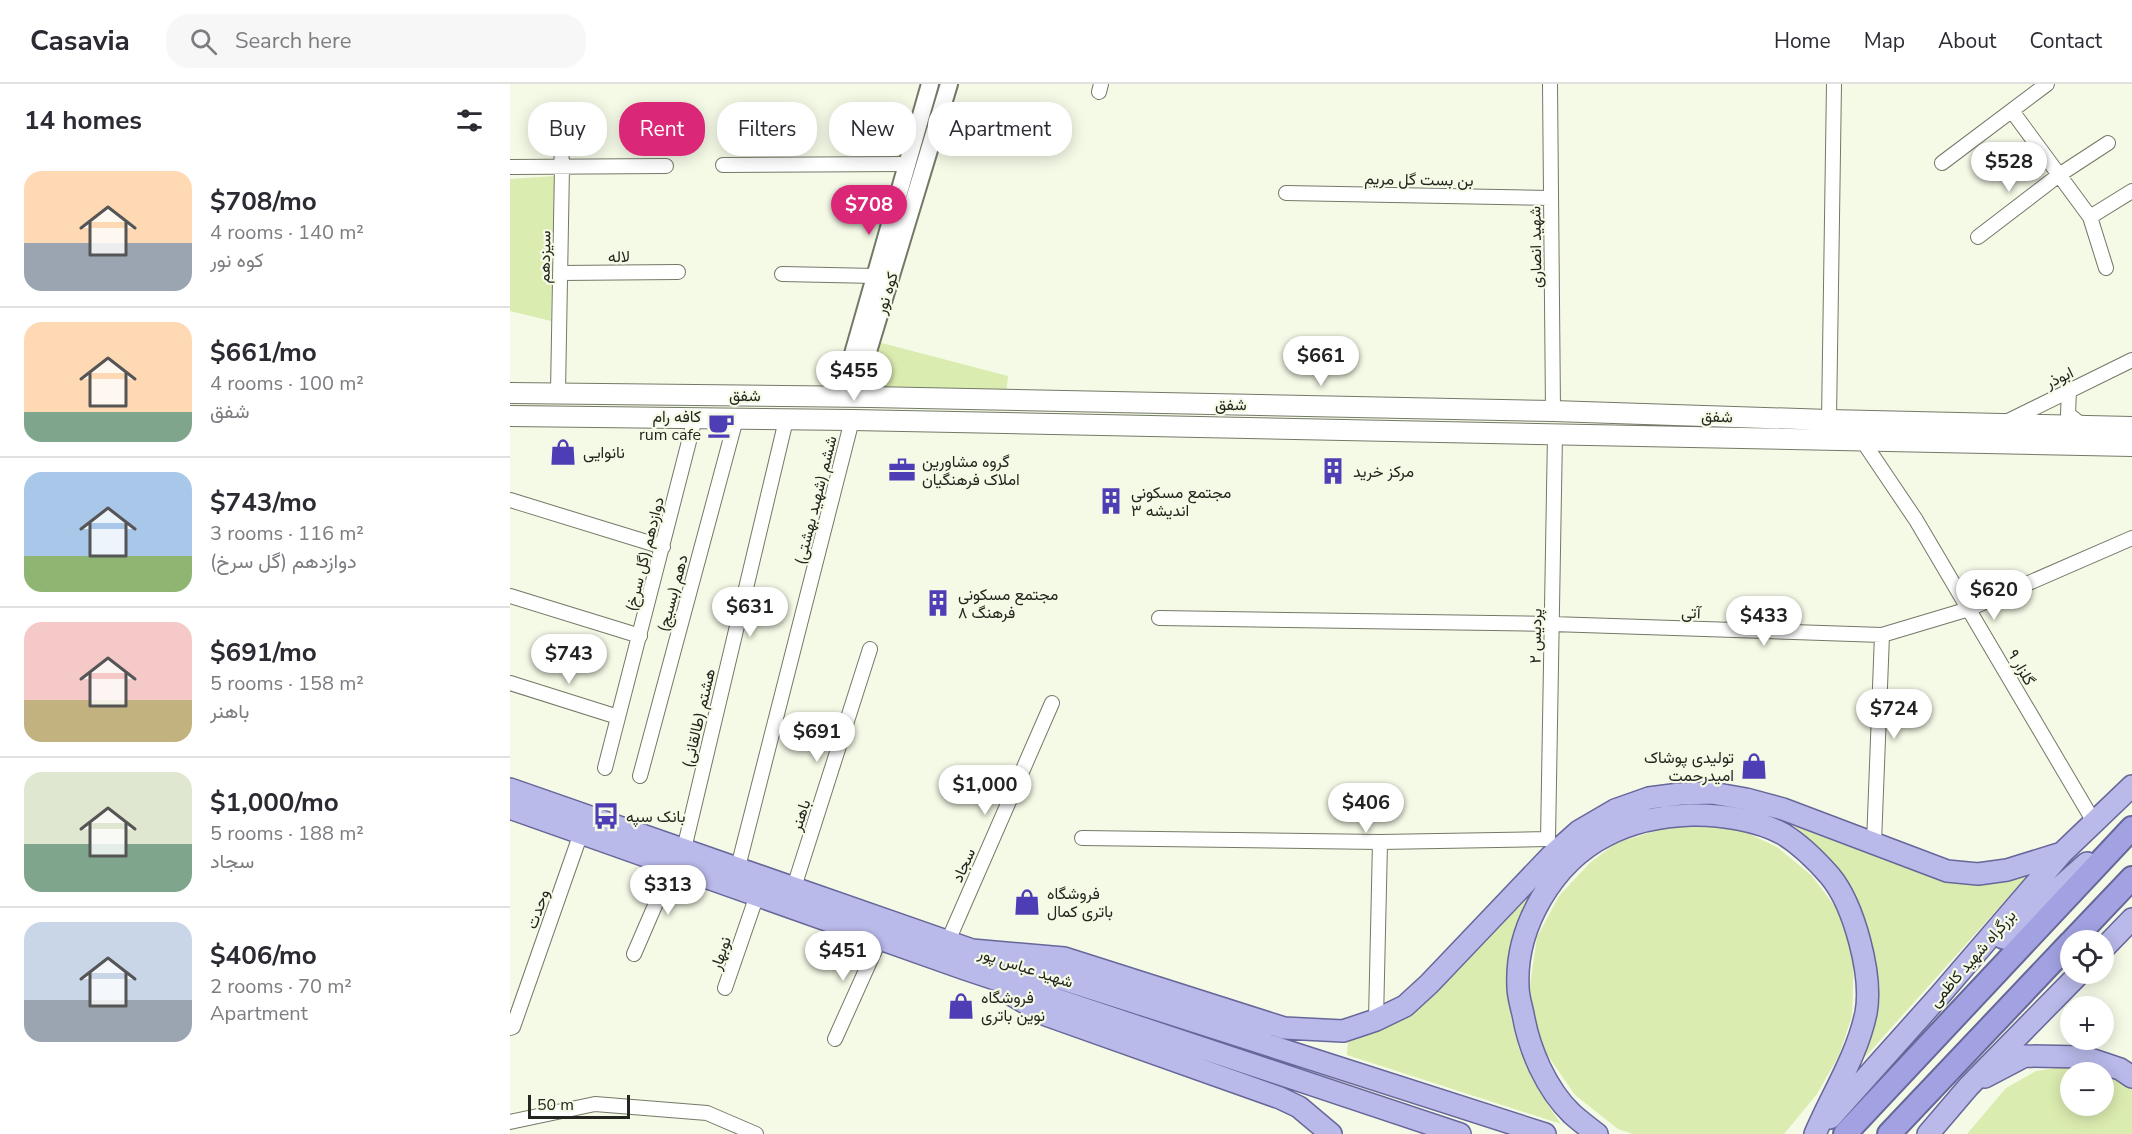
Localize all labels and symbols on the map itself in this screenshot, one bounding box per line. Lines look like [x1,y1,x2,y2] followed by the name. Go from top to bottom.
[1973,142,2045,193] pin: $528
[1364,168,1474,192] street label: بن بست گل مریم
[833,185,905,236] pin: $708
[1524,206,1548,288] street label: شهید انصاری
[534,230,556,284] street label: سیزدهم
[608,246,630,268] street label: لاله
[870,270,904,318] street label: کوه نور
[1285,336,1357,387] pin: $661
[818,351,890,402] pin: $455
[2041,362,2077,395] street label: ابوذر
[729,385,761,407] street label: شفق
[1215,394,1247,416] street label: شفق
[1701,405,1733,429] street label: شفق
[639,406,701,446] place label: کافه رام rum cafe
[706,410,736,440] cafe icon: کافه رام rum cafe
[789,434,843,567] street label: ششم (شهید بهشتی)
[548,437,578,467] shop icon: نانوایی
[583,442,625,464] place label: نانوایی
[922,451,1020,491] place label: گروه مشاورین املاک فرهنگیان
[887,455,917,485] office icon: گروه مشاورین املاک فرهنگیان
[1318,456,1348,486] building icon: مرکز خرید
[1353,461,1414,483] place label: مرکز خرید
[1131,482,1231,522] place label: مجتمع مسکونی اندیشه ۳
[1096,486,1126,516] building icon: مجتمع مسکونی اندیشه ۳
[620,495,670,614] street label: دوازدهم (گل سرخ)
[652,552,694,634] street label: دهم (بسیج)
[1958,570,2030,621] pin: $620
[958,584,1058,624] place label: مجتمع مسکونی فرهنگ ۸
[714,587,786,638] pin: $631
[923,588,953,618] building icon: مجتمع مسکونی فرهنگ ۸
[1728,596,1800,647] pin: $433
[1681,602,1702,624] street label: آتی
[1525,608,1547,664] street label: پردیس ۲
[533,634,605,685] pin: $743
[2002,645,2040,690] street label: گلزار ۹
[677,667,721,770] street label: هشتم (طالقانی)
[1858,689,1930,740] pin: $724
[781,712,853,763] pin: $691
[1644,747,1734,787] place label: تولیدی پوشاک امیدرحمت
[1739,751,1769,781] shop icon: تولیدی پوشاک امیدرحمت
[936,765,1034,816] pin: $1,000
[1330,783,1402,834] pin: $406
[785,797,816,835] street label: باهنر
[591,801,621,831] bus stop icon: بانک سپه
[626,806,685,828] place label: بانک سپه
[947,845,981,886] street label: سجاد
[632,865,704,916] pin: $313
[1047,883,1113,923] place label: فروشگاه باتری کمال
[521,887,555,932] street label: وحدت
[1012,887,1042,917] shop icon: فروشگاه باتری کمال
[1924,905,2021,1012] street label: بزرگراه شهید کاظمی
[807,931,879,982] pin: $451
[705,934,737,974] street label: نوبهار
[974,942,1076,994] street label: شهید عباس پور
[981,987,1045,1027] place label: فروشگاه نوین باتری
[946,991,976,1021] shop icon: فروشگاه نوین باتری
[528,1092,630,1120] scale bar

